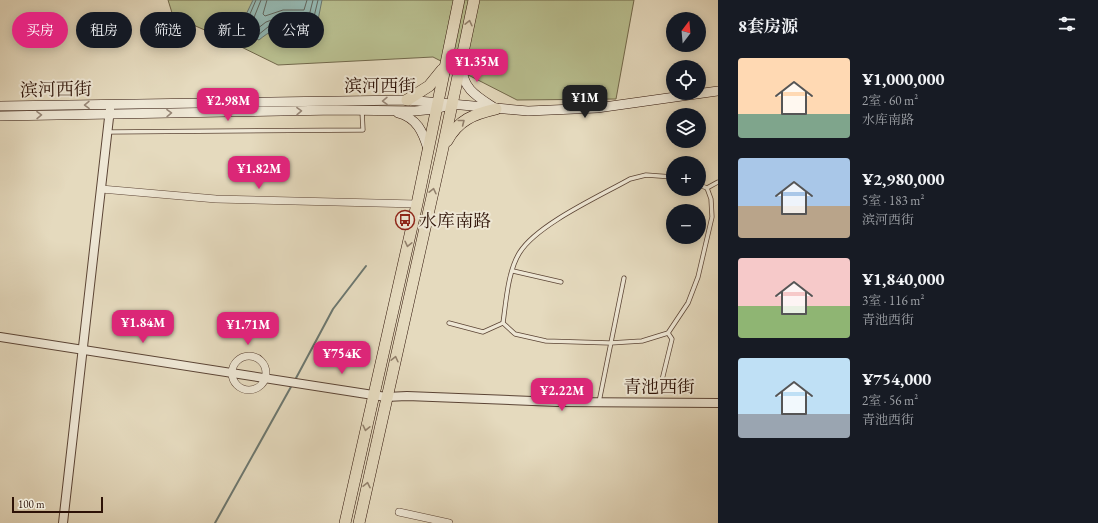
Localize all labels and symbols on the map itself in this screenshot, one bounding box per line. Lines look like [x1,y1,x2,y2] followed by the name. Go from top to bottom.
[666,12,706,52] north arrow
[465,20,473,26] one-way arrow
[444,49,510,83] pin: ¥1.35M
[344,74,416,97] street label: 滨河西街
[20,77,92,101] street label: 滨河西街
[566,85,604,119] pin: ¥1M
[195,88,261,122] pin: ¥2.98M
[382,97,388,105] one-way arrow
[84,100,90,109] one-way arrow
[296,106,302,115] one-way arrow
[166,109,172,117] one-way arrow
[36,111,42,119] one-way arrow
[458,120,465,127] one-way arrow
[226,156,292,190] pin: ¥1.82M
[429,188,437,194] one-way arrow
[394,209,416,231] bus stop icon: 水库南路
[419,209,491,232] place label: 水库南路
[404,240,412,247] one-way arrow
[110,310,176,344] pin: ¥1.84M
[215,312,281,346] pin: ¥1.71M
[314,341,370,375] pin: ¥754K
[390,356,398,362] one-way arrow
[623,375,695,398] street label: 青池西街
[529,378,595,412] pin: ¥2.22M
[362,425,370,431] one-way arrow
[362,482,370,488] one-way arrow
[12,495,103,514] scale bar

